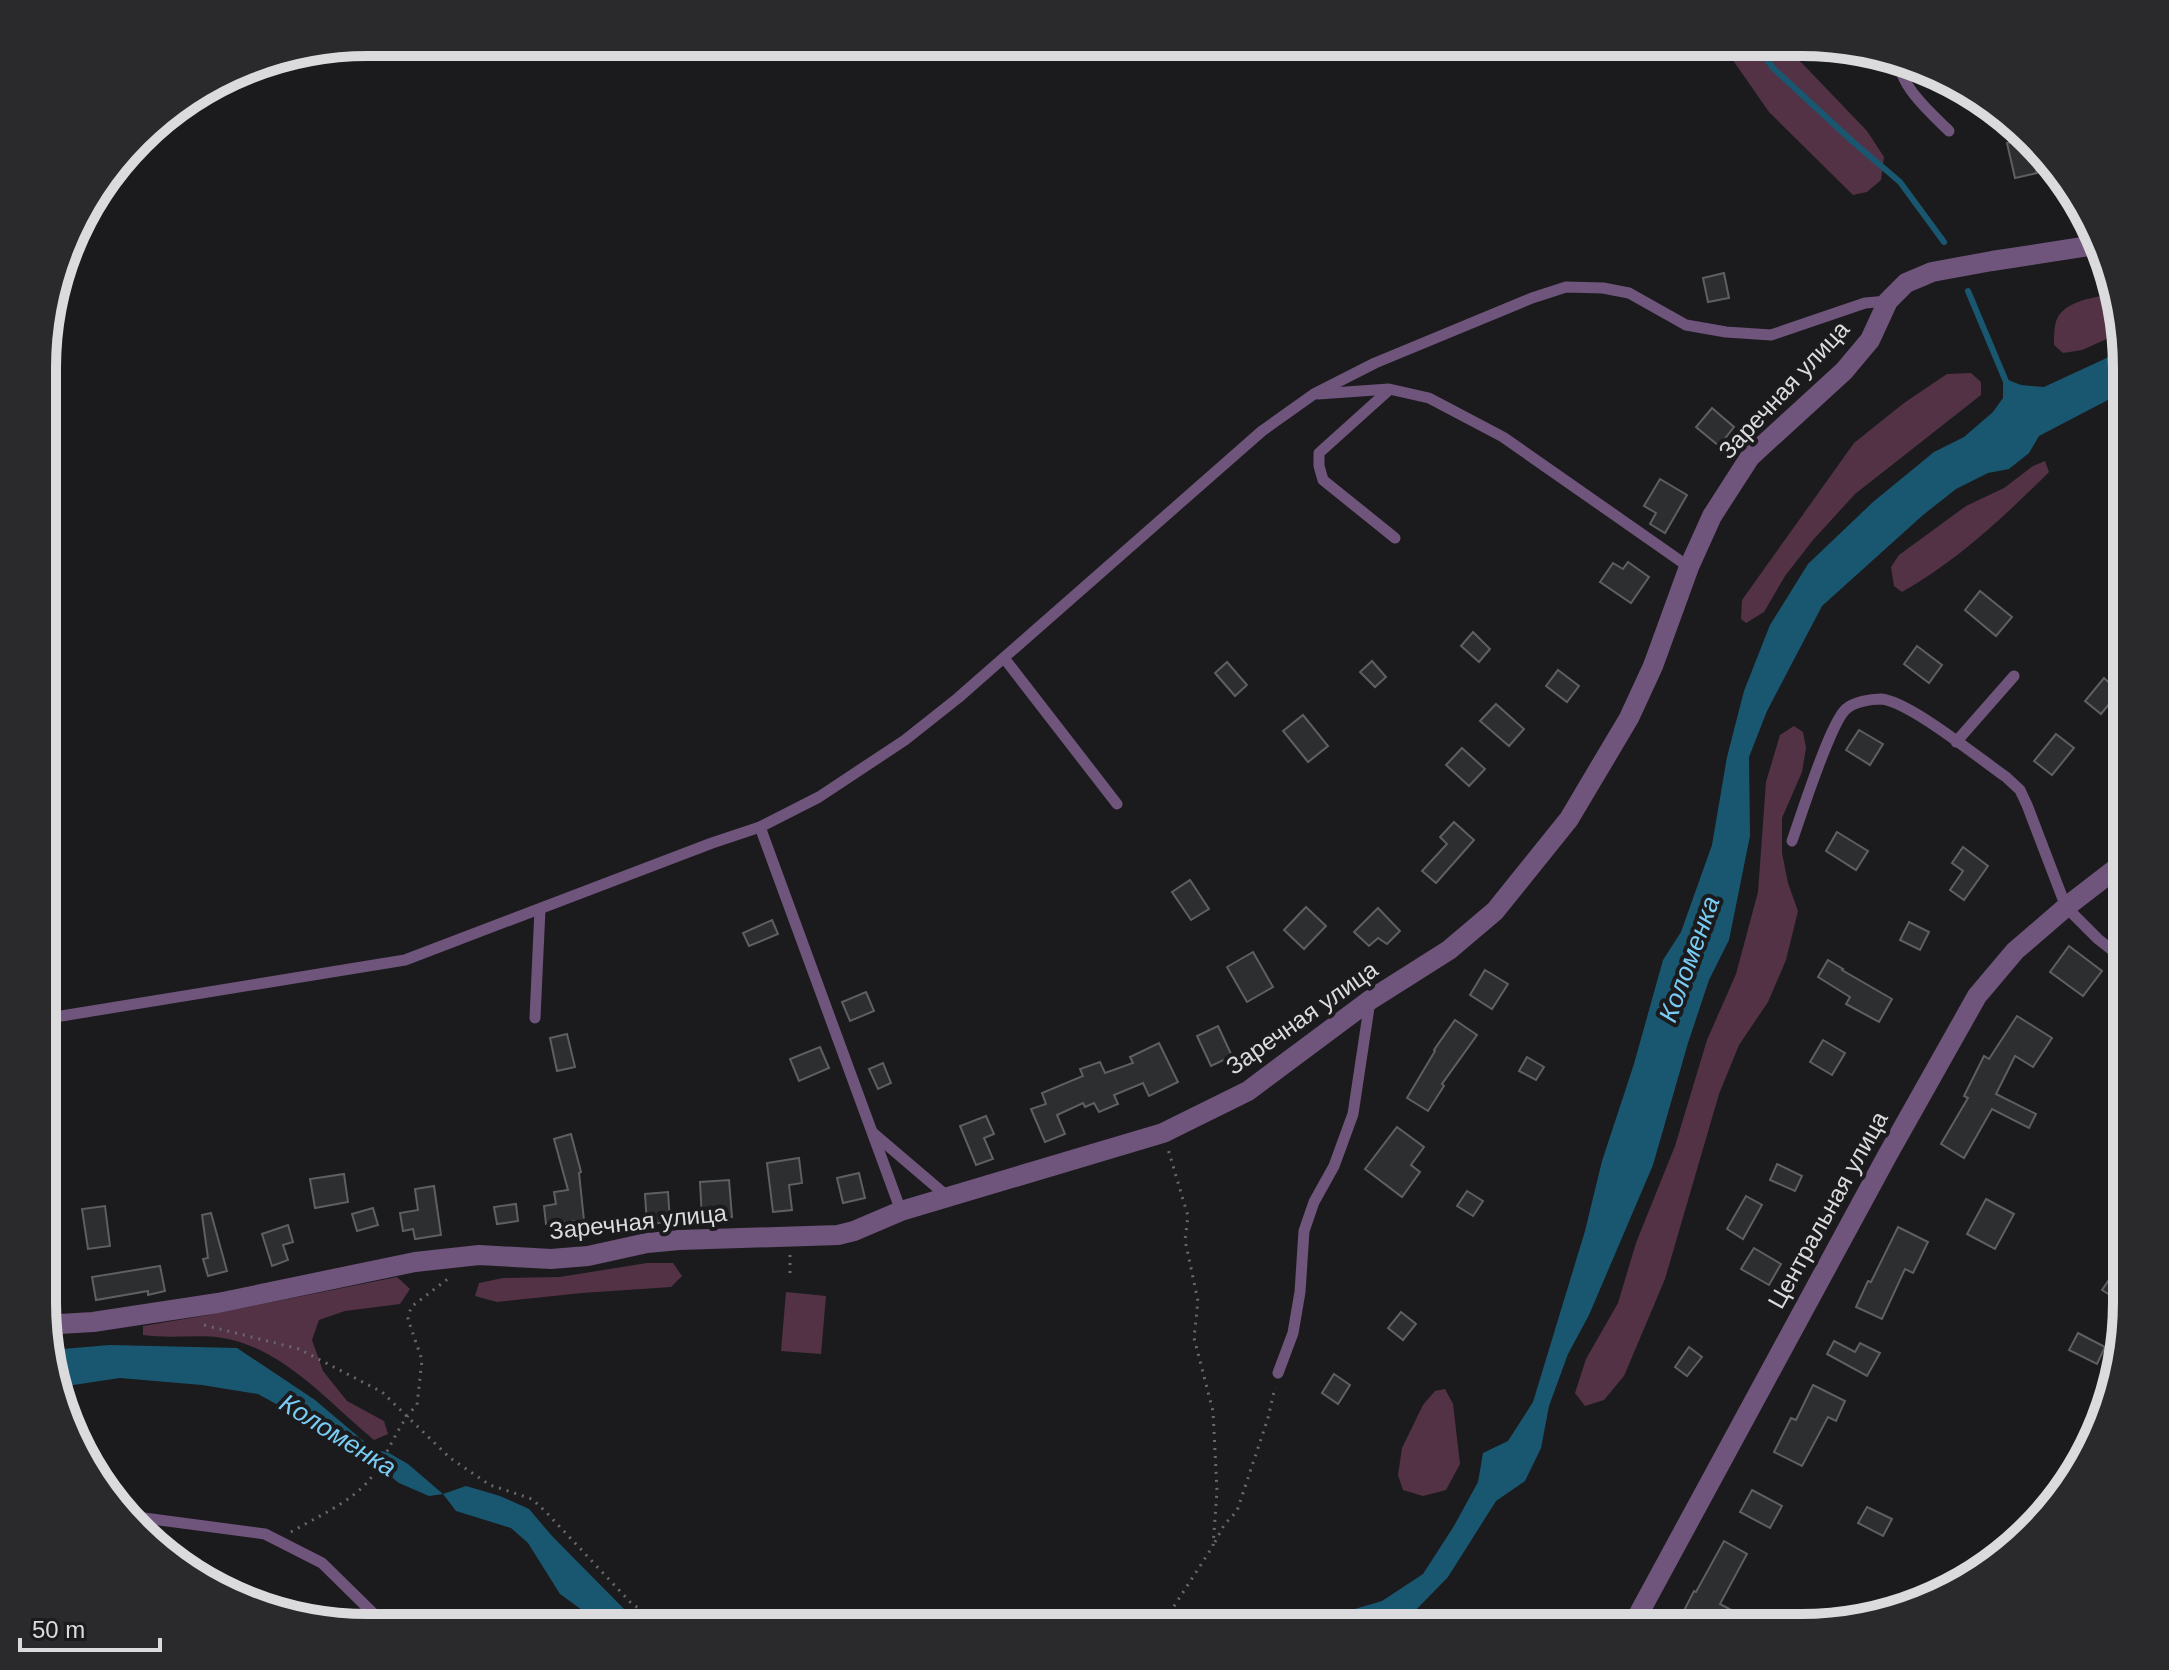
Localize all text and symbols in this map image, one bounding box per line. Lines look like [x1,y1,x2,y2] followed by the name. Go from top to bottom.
[1713,315,1855,464] street label: Заречная улица
[1652,892,1726,1026] water label: Коломенка
[1221,955,1383,1080] street label: Заречная улица
[1762,1106,1893,1313] street label: Центральная улица
[548,1199,729,1244] street label: Заречная улица
[274,1387,402,1483] water label: Коломенка
[20,1602,160,1652] scale bar
[32,1616,85,1643] text: 50 m

